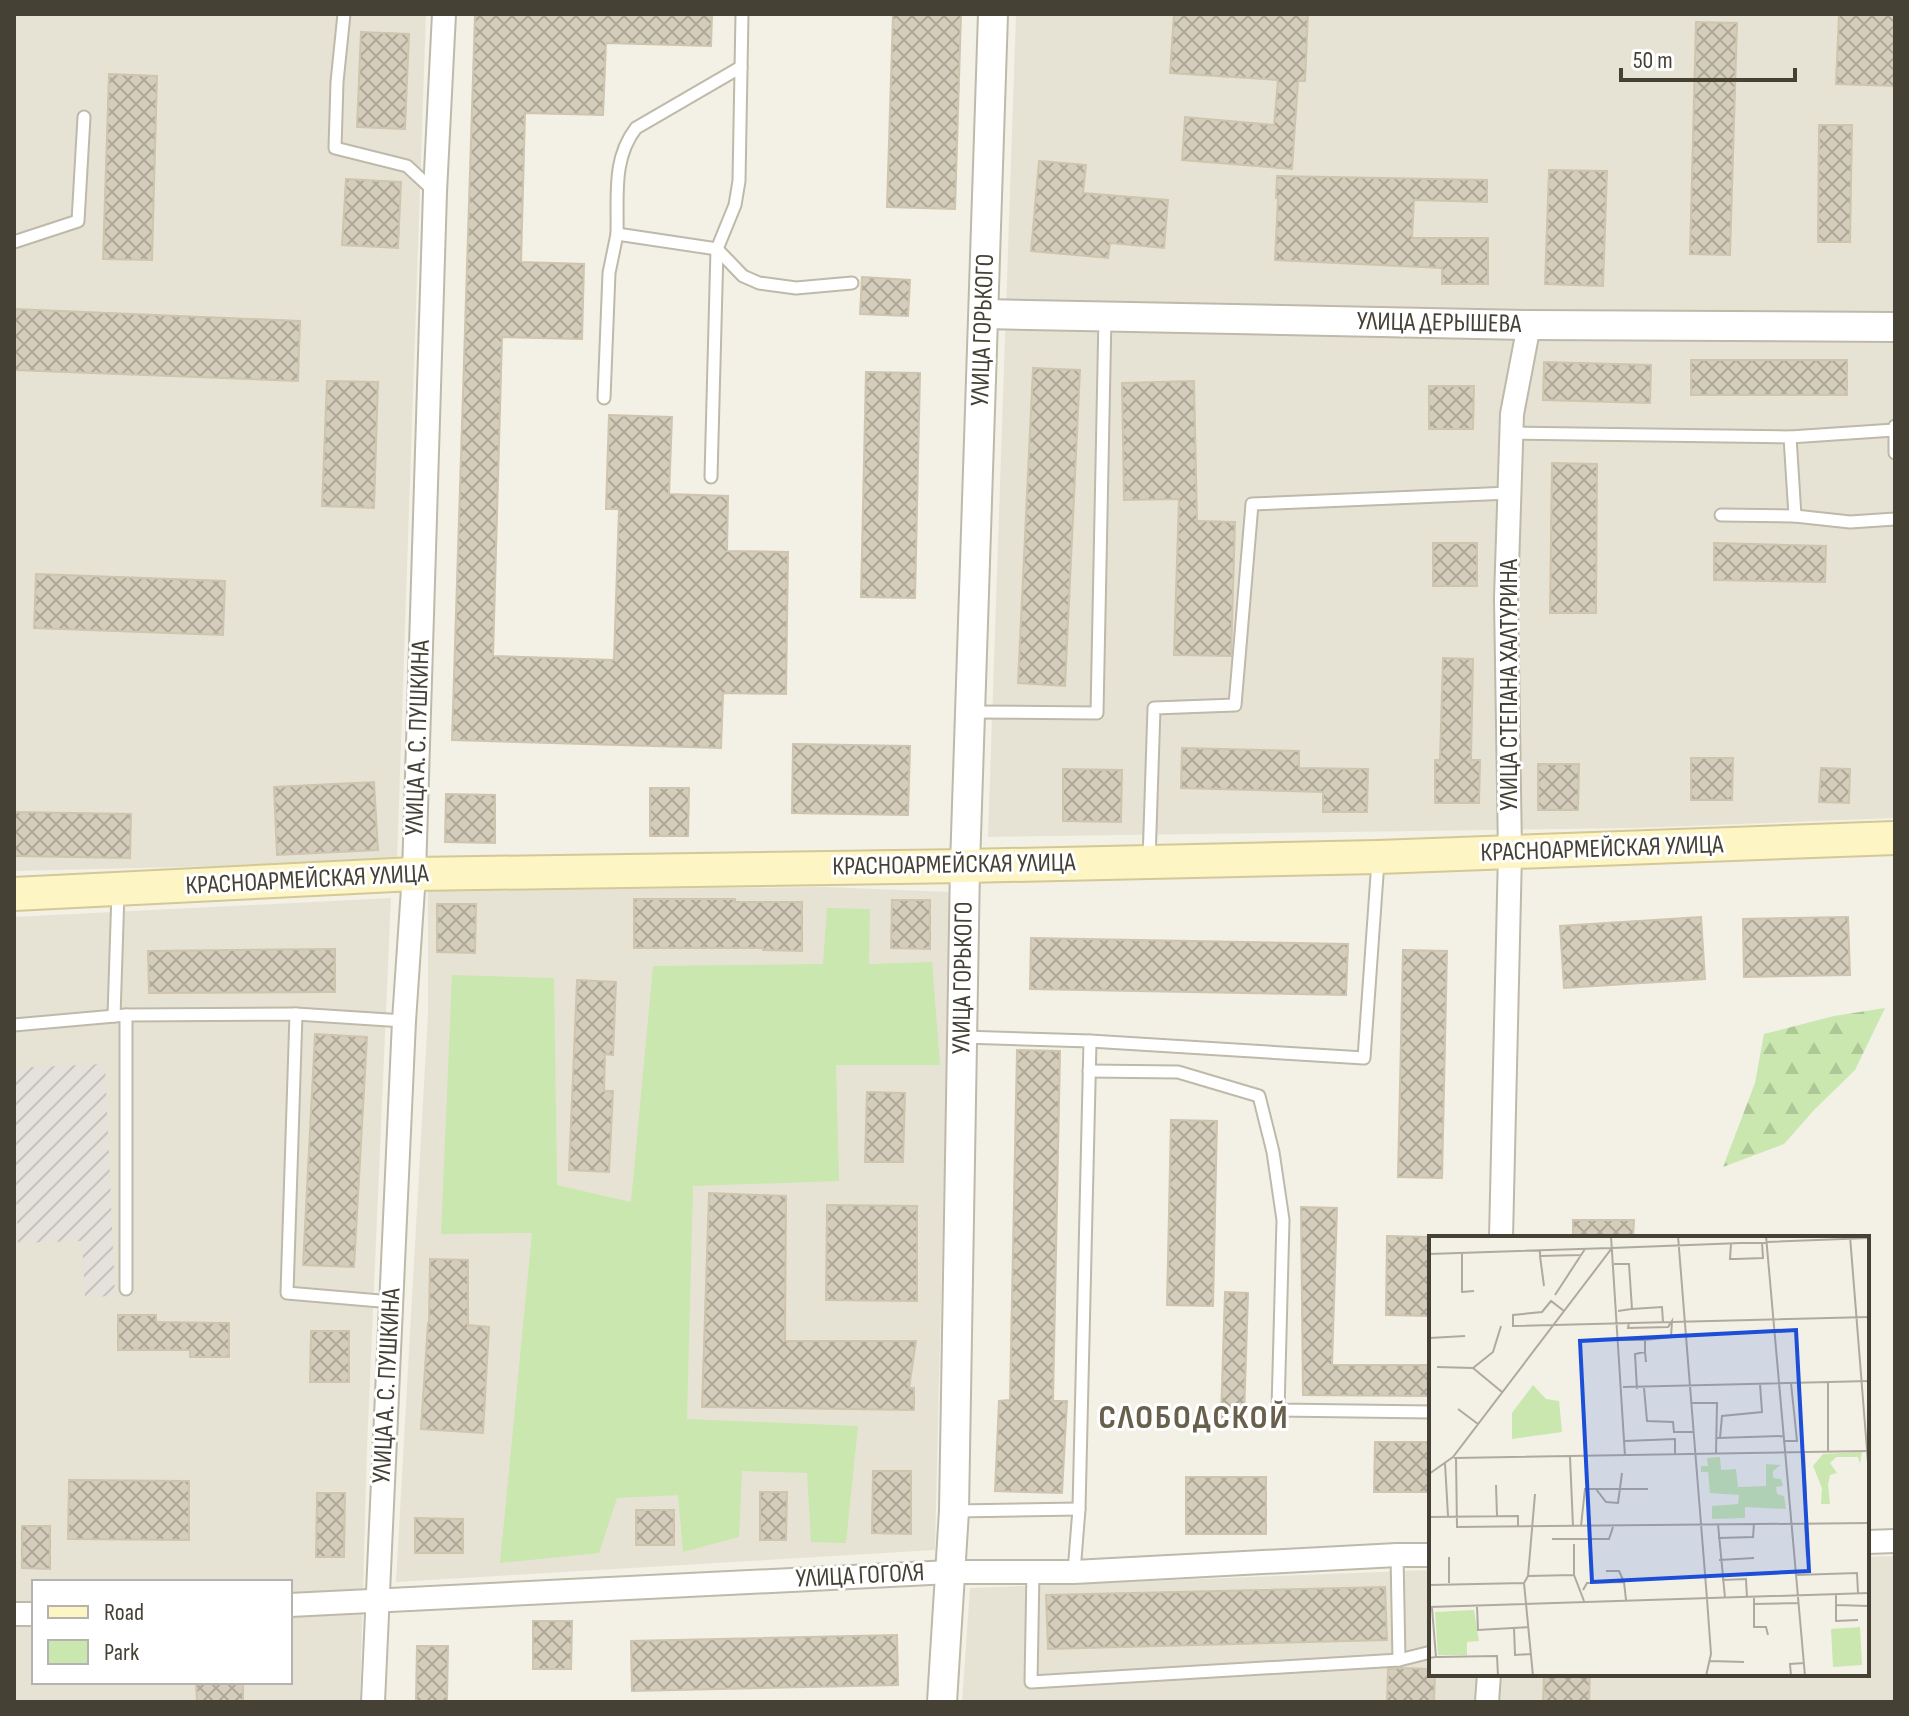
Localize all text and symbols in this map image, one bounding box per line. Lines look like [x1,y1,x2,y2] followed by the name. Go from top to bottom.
[1621,32,1795,82] scale bar
[1633,46,1673,75] text: 50 m
[965,253,1001,407] street label: УЛИЦА ГОРЬКОГО
[1356,306,1522,340] street label: УЛИЦА ДЕРЫШЕВА
[1494,558,1525,811] street label: УЛИЦА СТЕПАНА ХАЛТУРИНА
[399,639,437,836] street label: УЛИЦА А. С. ПУШКИНА
[1480,829,1725,869] street label: КРАСНОАРМЕЙСКАЯ УЛИЦА
[832,847,1077,883] street label: КРАСНОАРМЕЙСКАЯ УЛИЦА
[185,858,430,902] street label: КРАСНОАРМЕЙСКАЯ УЛИЦА
[946,901,980,1055] street label: УЛИЦА ГОРЬКОГО
[1429,1236,1869,1676] inset map
[366,1287,408,1485] street label: УЛИЦА А. С. ПУШКИНА
[1098,1397,1290,1438] district label: СЛОБОДСКОЙ
[795,1557,925,1595] street label: УЛИЦА ГОГОЛЯ
[32,1580,292,1684] legend
[104,1598,144,1627] text: Road
[104,1638,139,1667] text: Park

